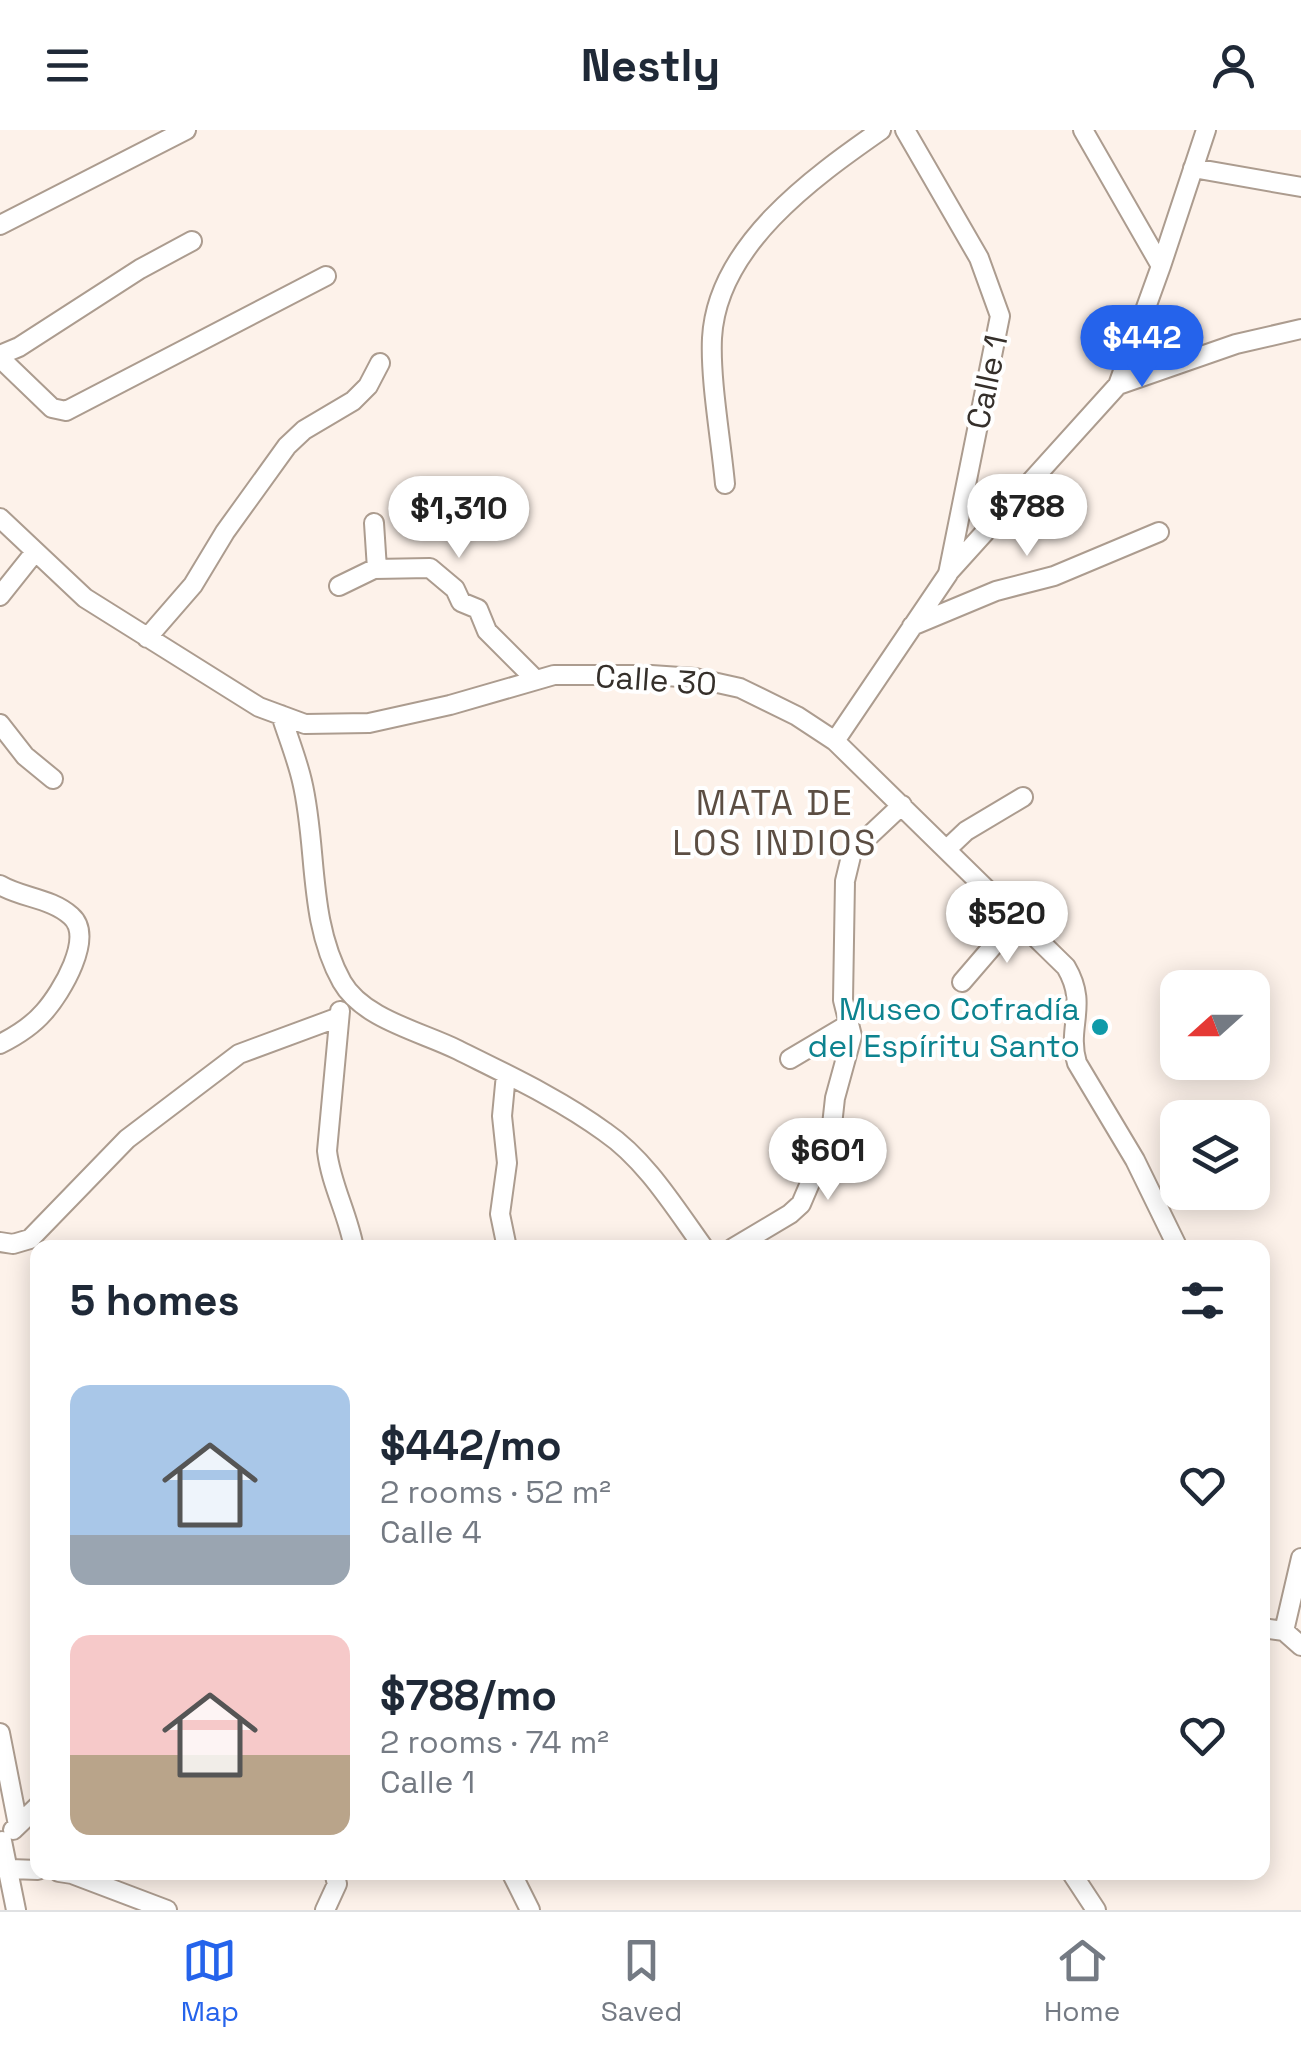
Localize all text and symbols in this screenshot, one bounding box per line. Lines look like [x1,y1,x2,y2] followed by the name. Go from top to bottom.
[581,37,720,94] text: Nestly
[40,38,95,93] icon: menu
[1206,38,1261,93] icon: person
[1083,305,1201,390] pin: $442
[1102,317,1182,357] text: $442
[958,331,1016,433] street label: Calle 1
[968,474,1086,559] pin: $788
[378,476,540,561] pin: $1,310
[989,486,1065,526] text: $788
[410,488,508,528] text: $1,310
[594,656,718,704] street label: Calle 30
[672,781,878,865] district label: MATA DE LOS INDIOS
[948,881,1066,966] pin: $520
[968,893,1046,933] text: $520
[1160,970,1270,1080] north arrow
[1160,970,1270,1210] map controls
[808,989,1080,1066] place label: Museo Cofradía del Espíritu Santo
[1089,1016,1111,1038] marker: Museo Cofradía del Espíritu Santo
[1160,1100,1270,1210] button: layers
[769,1118,887,1203] pin: $601
[791,1130,865,1170] text: $601
[1175,1273,1230,1328] icon: filters
[70,1274,240,1327] text: 5 homes
[380,1419,562,1472] text: $442/mo
[150,1425,270,1545] icon: home
[1175,1458,1230,1513] icon: heart
[380,1472,611,1512] text: 2 rooms · 52 m²
[380,1512,482,1552] text: Calle 4
[380,1669,557,1722] text: $788/mo
[150,1675,270,1795] icon: home
[1175,1708,1230,1763] icon: heart
[380,1722,609,1762] text: 2 rooms · 74 m²
[380,1762,475,1802] text: Calle 1
[181,1933,239,2029] tab: Map
[601,1933,682,2029] tab: Saved
[1044,1933,1120,2029] tab: Home

